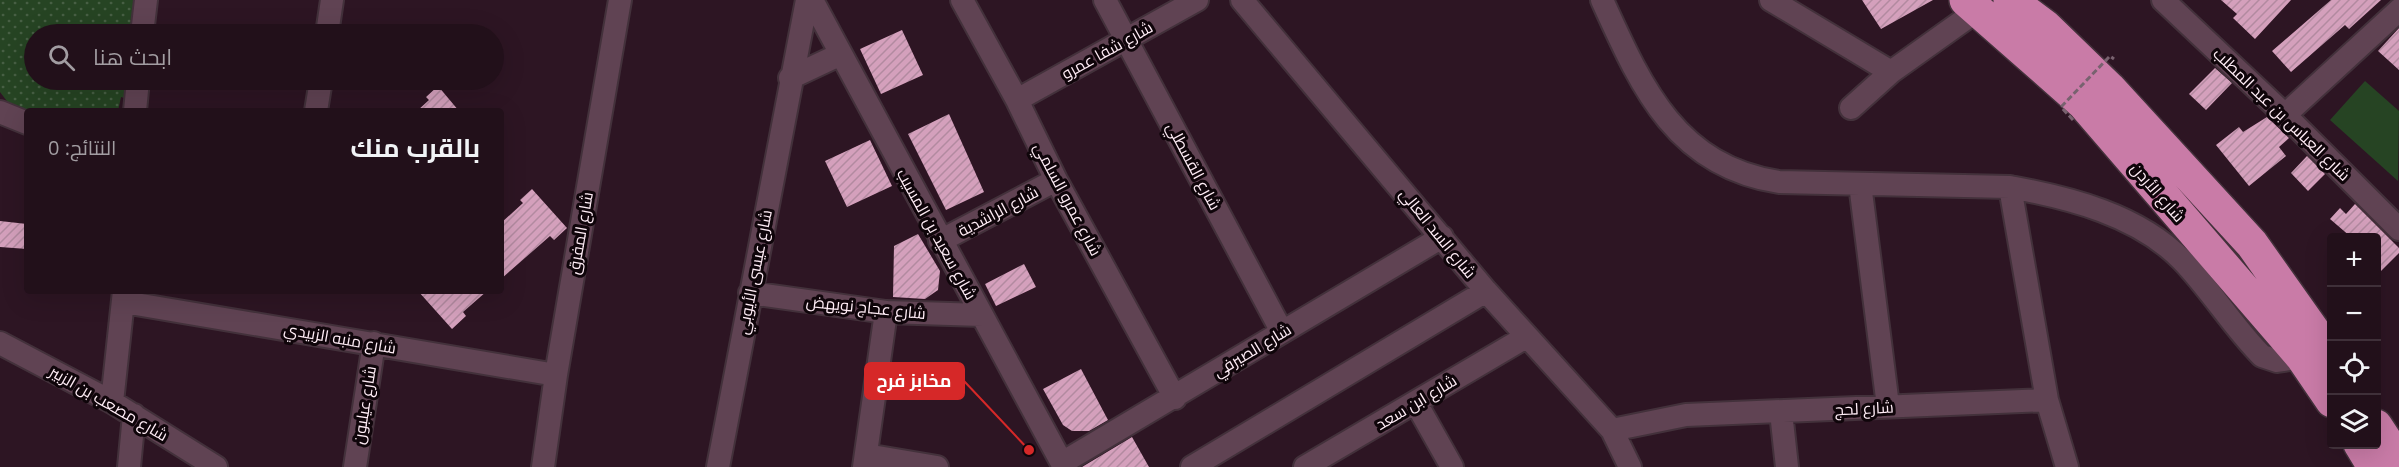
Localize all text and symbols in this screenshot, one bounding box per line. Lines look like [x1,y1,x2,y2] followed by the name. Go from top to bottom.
[1057,16,1157,85] street label: شارع شفا عمرو
[24,24,504,90] search box
[45,41,78,74] icon: search
[93,41,172,71] text: ابحث هنا
[2208,43,2355,186] street label: شارع العباس بن عبد المطلب
[1159,118,1226,215] street label: شارع القسطلي
[351,129,480,165] text: بالقرب منك
[48,134,116,161] text: النتائج: 0
[1026,138,1107,261] street label: شارع عمرو السلمي
[2125,157,2190,227] street label: شارع الأردن
[891,165,982,304] street label: شارع سعيد بن المسيب
[954,181,1043,242] street label: شارع الراشدية
[1392,183,1481,285] street label: شارع السد العالي
[562,190,599,276] street label: شارع المفرق
[731,208,780,337] street label: شارع عيسى الأيوبي
[2327,233,2381,449] map controls
[2327,233,2381,287] button: +
[2327,287,2381,341] button: −
[805,290,927,325] street label: شارع عجاج نويهض
[282,317,398,362] street label: شارع منبه الزبيدي
[1209,318,1297,385] street label: شارع الصيرفي
[2327,341,2381,395] button: locate
[44,360,172,447] street label: شارع مصعب بن الزبير
[865,363,964,399] callout: مخابز فرح
[347,364,382,446] street label: شارع عيلبون
[877,368,951,393] text: مخابز فرح
[1371,369,1461,436] street label: شارع ابن سعد
[1834,395,1894,422] street label: شارع لحج
[2327,395,2381,449] button: layers

